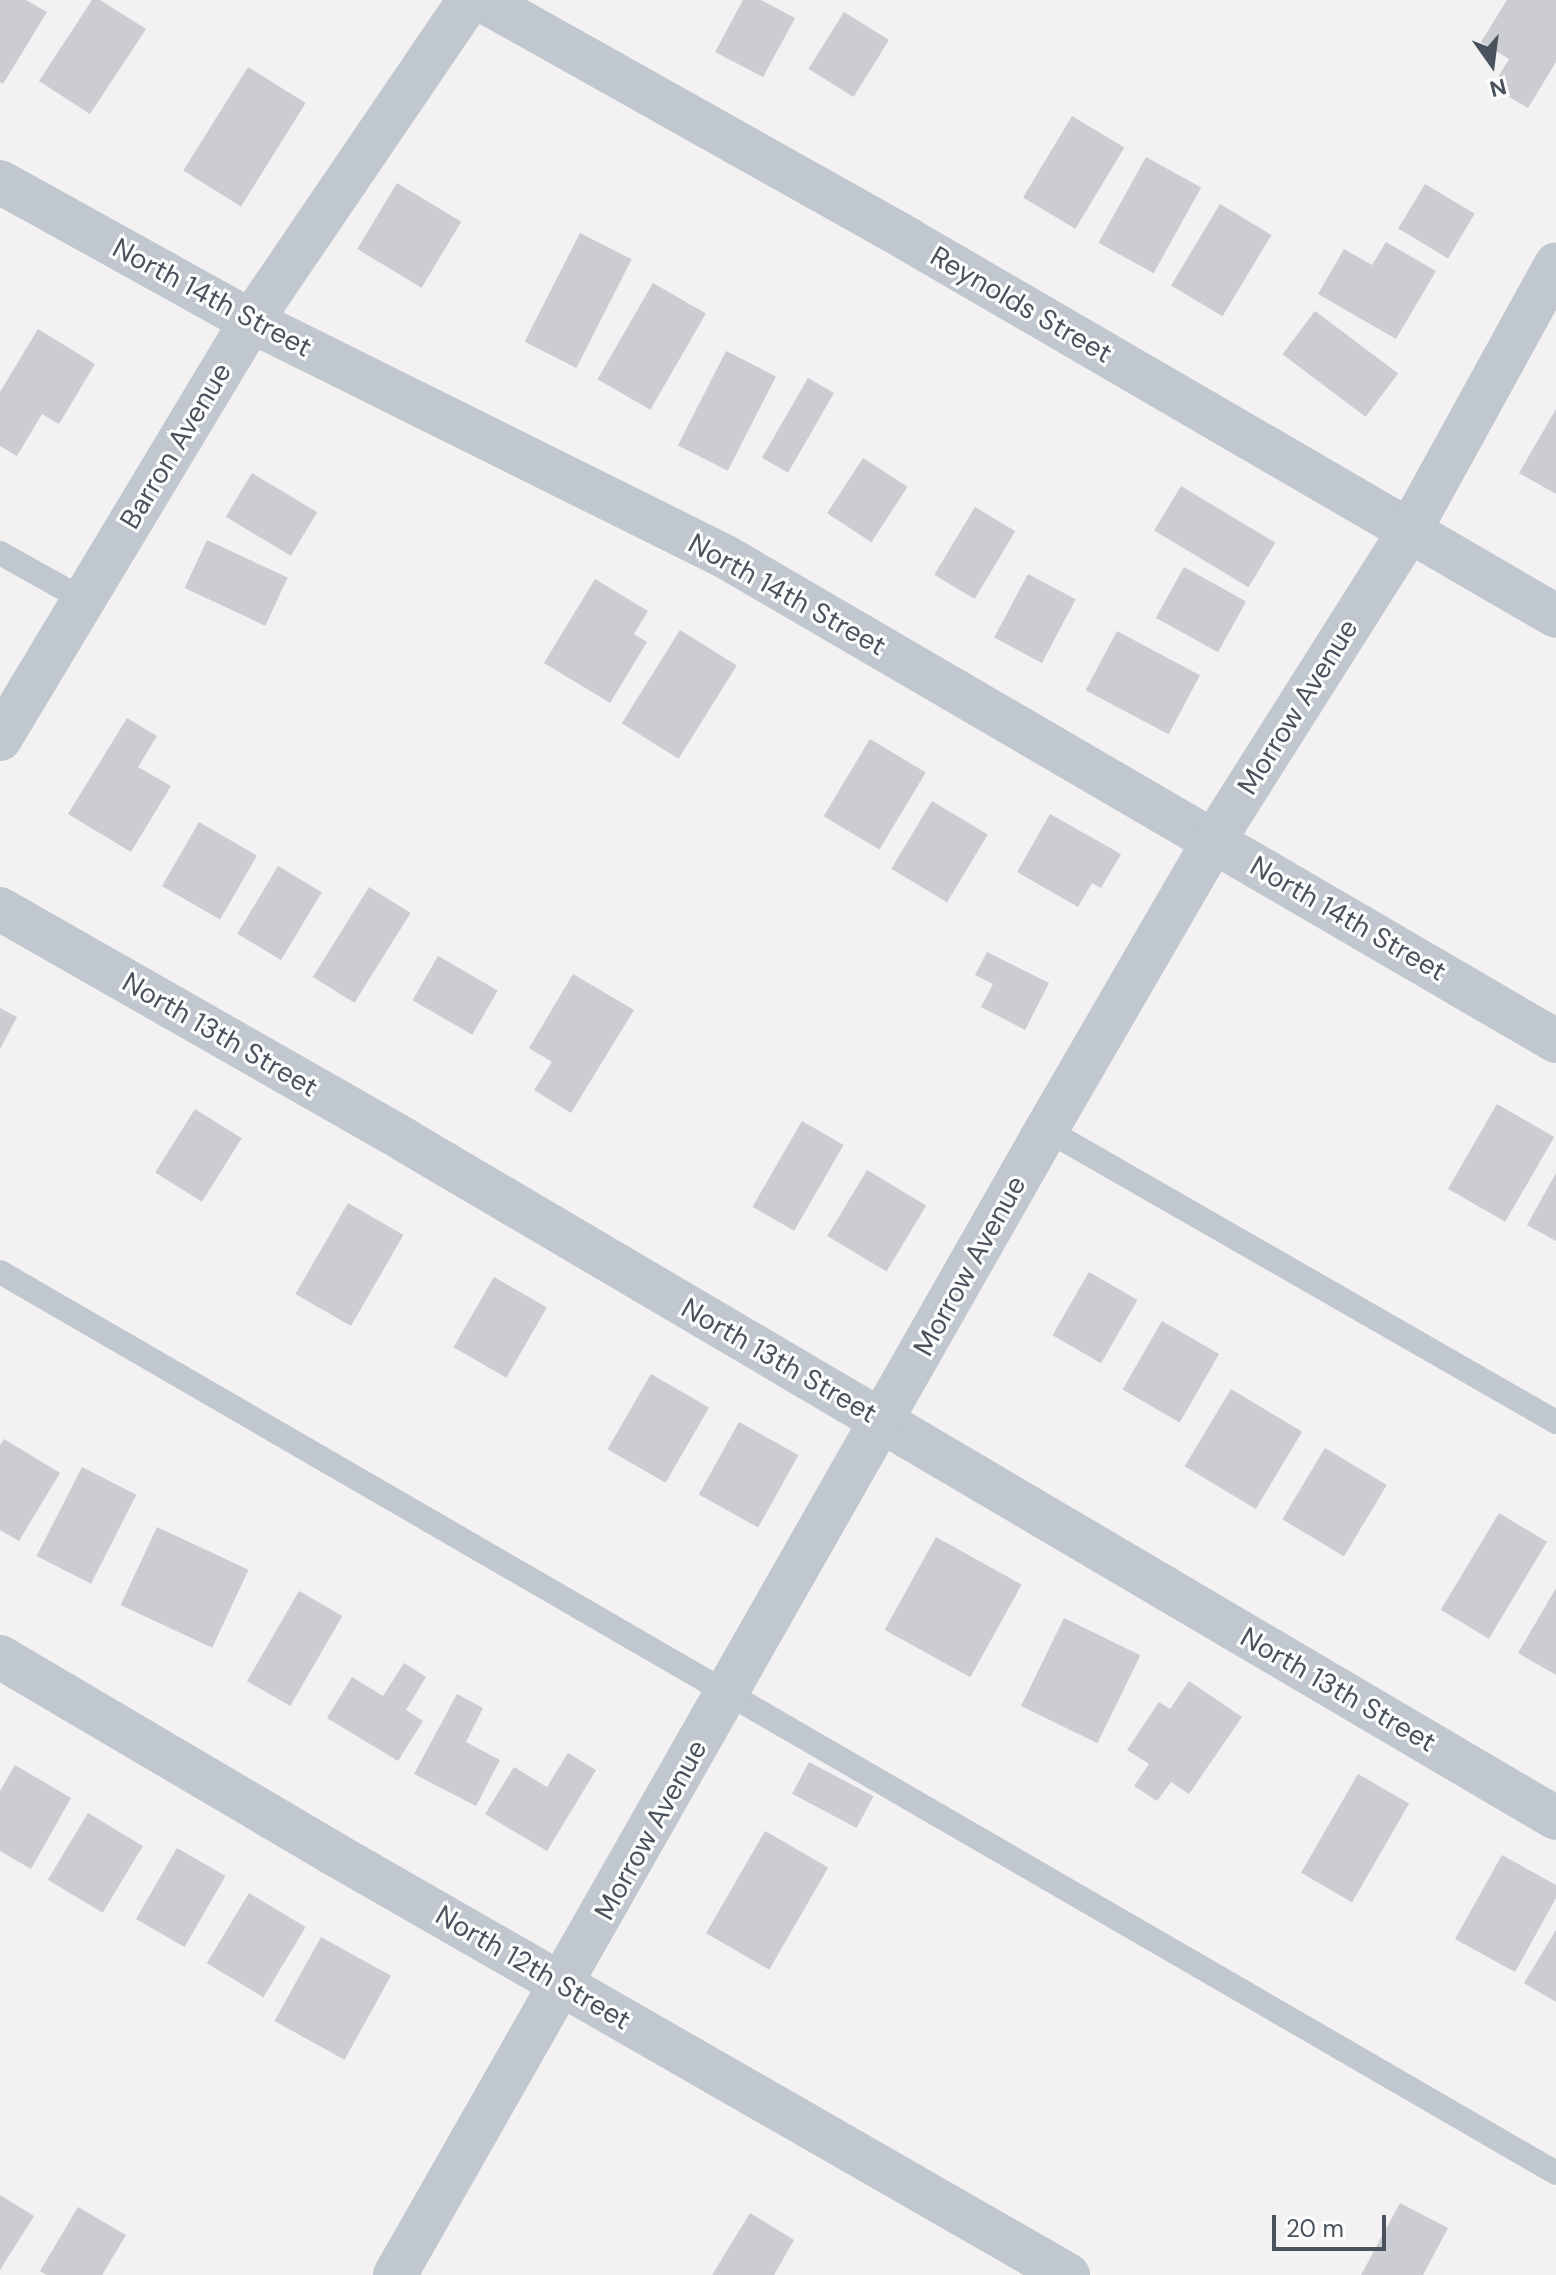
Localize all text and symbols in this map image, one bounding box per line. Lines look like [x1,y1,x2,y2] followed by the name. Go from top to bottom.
[1452,24,1532,104] north arrow
[1487,72,1509,104] text: N
[107,231,317,365] street label: North 14th Street
[924,239,1118,371] street label: Reynolds Street
[113,357,239,535] street label: Barron Avenue
[682,527,892,663] street label: North 14th Street
[1231,613,1365,801] street label: Morrow Avenue
[1244,849,1452,989] street label: North 14th Street
[116,965,324,1105] street label: North 13th Street
[907,1170,1033,1362] street label: Morrow Avenue
[675,1291,883,1431] street label: North 13th Street
[1234,1620,1442,1760] street label: North 13th Street
[588,1734,714,1926] street label: Morrow Avenue
[430,1899,636,2037] street label: North 12th Street
[1276,2199,1390,2249] scale bar
[1286,2213,1344,2244] text: 20 m

